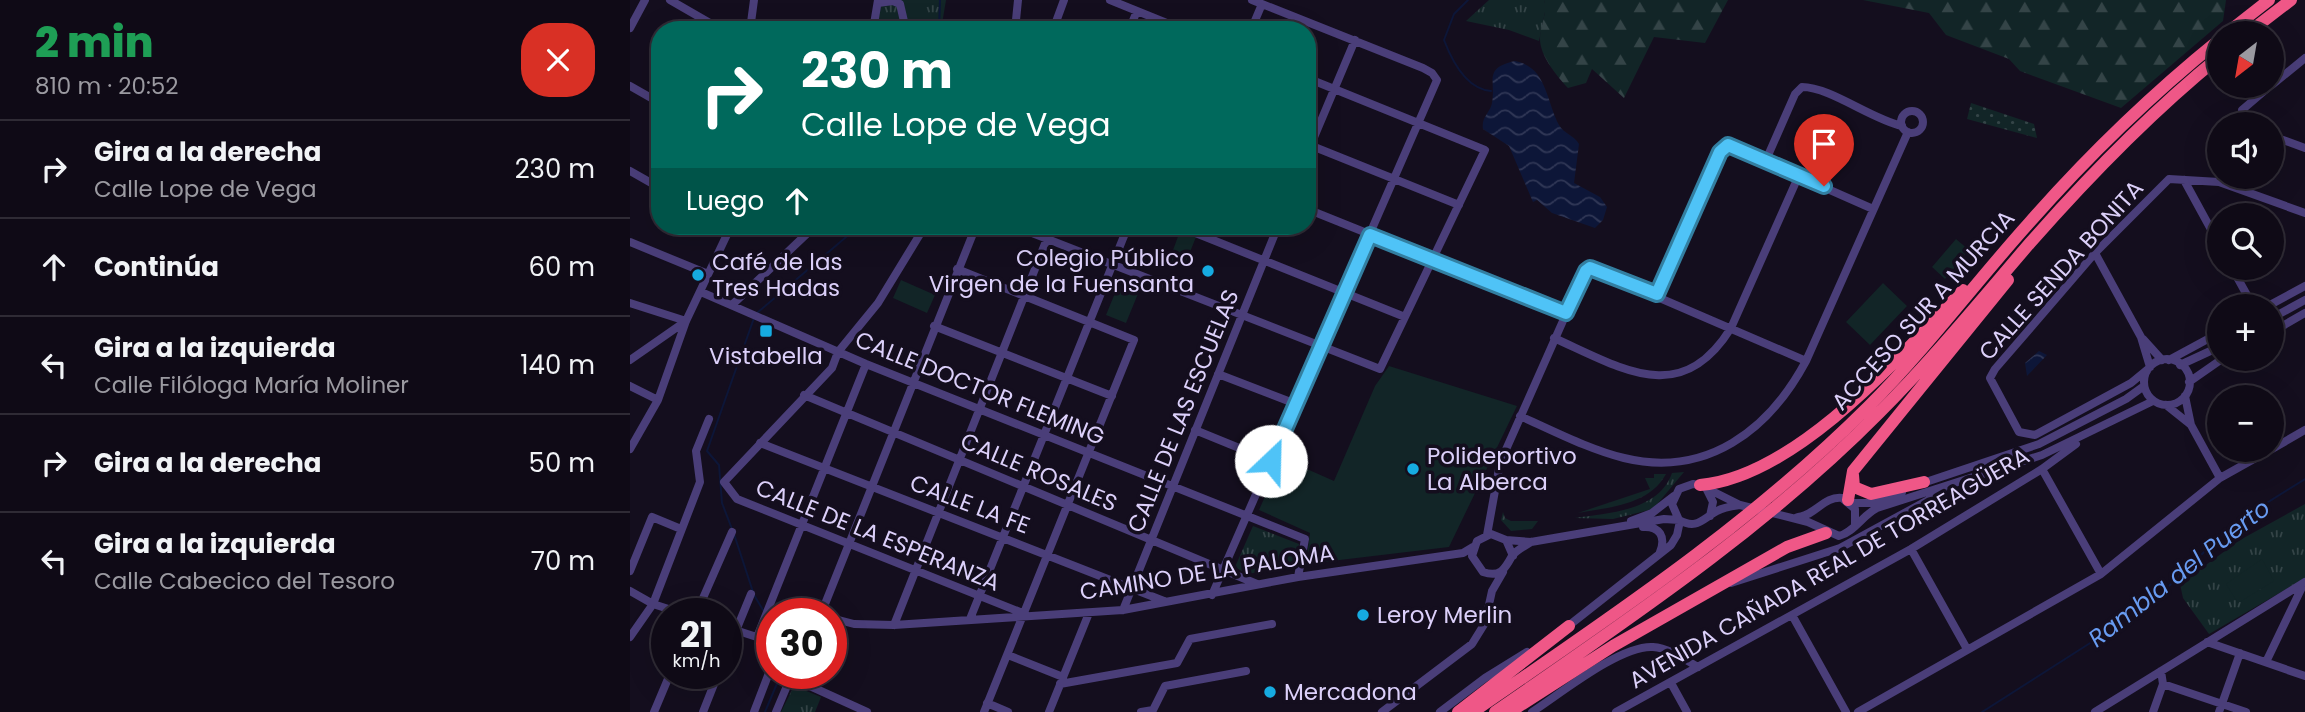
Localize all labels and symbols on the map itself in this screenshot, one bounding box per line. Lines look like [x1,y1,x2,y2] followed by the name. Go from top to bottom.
[2207,21,2284,98] north arrow
[1794,114,1854,186] pin
[1971,173,2151,367] street label: CALLE SENDA BONITA
[1824,203,2022,417] street label: ACCESO SUR A MURCIA
[929,242,1194,300] place label: Colegio Público Virgen de la Fuensanta
[712,246,842,304] place label: Café de las Tres Hadas
[1200,263,1216,279] marker: Colegio Público Virgen de la Fuensanta
[690,267,706,283] marker: Café de las Tres Hadas
[1120,285,1246,537] street label: CALLE DE LAS ESCUELAS
[758,323,774,339] marker: Vistabella
[850,323,1110,453] street label: CALLE DOCTOR FLEMING
[709,340,823,372] place label: Vistabella
[1234,424,1308,498] position arrow
[956,425,1122,519] street label: CALLE ROSALES
[1427,440,1577,498] place label: Polideportivo La Alberca
[1623,440,2035,696] street label: AVENIDA CAÑADA REAL DE TORREAGÜERA
[1405,461,1421,477] marker: Polideportivo La Alberca
[905,466,1035,542] street label: CALLE LA FE
[751,471,1005,599] street label: CALLE DE LA ESPERANZA
[2081,492,2277,654] water label: Rambla del Puerto
[1078,536,1336,608] street label: CAMINO DE LA PALOMA
[756,598,847,689] speed limit sign: 30
[1377,599,1512,631] place label: Leroy Merlin
[1355,607,1371,623] marker: Leroy Merlin
[1284,676,1417,708] place label: Mercadona
[1262,684,1278,700] marker: Mercadona

